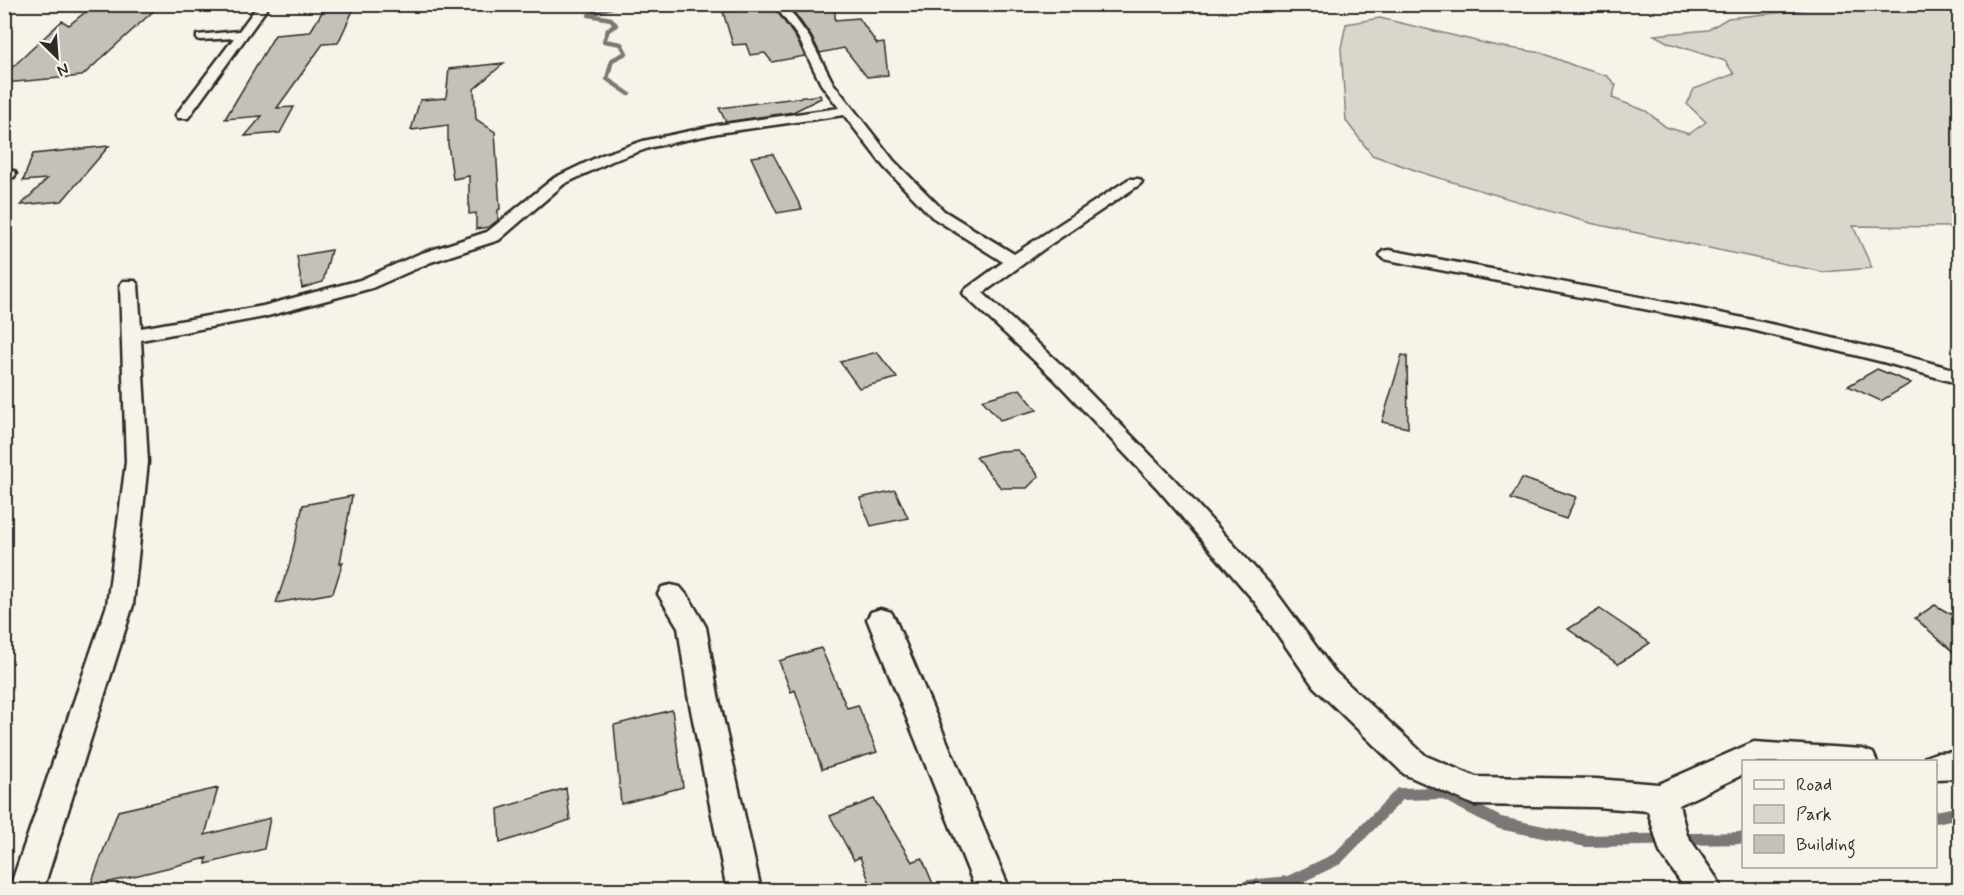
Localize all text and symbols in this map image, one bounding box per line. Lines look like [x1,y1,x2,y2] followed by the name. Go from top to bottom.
[27,27,87,87] north arrow
[53,57,72,81] text: N
[1742,760,1937,868] legend
[1796,773,1832,797] text: Road
[1796,803,1832,827] text: Park
[1796,833,1856,859] text: Building

